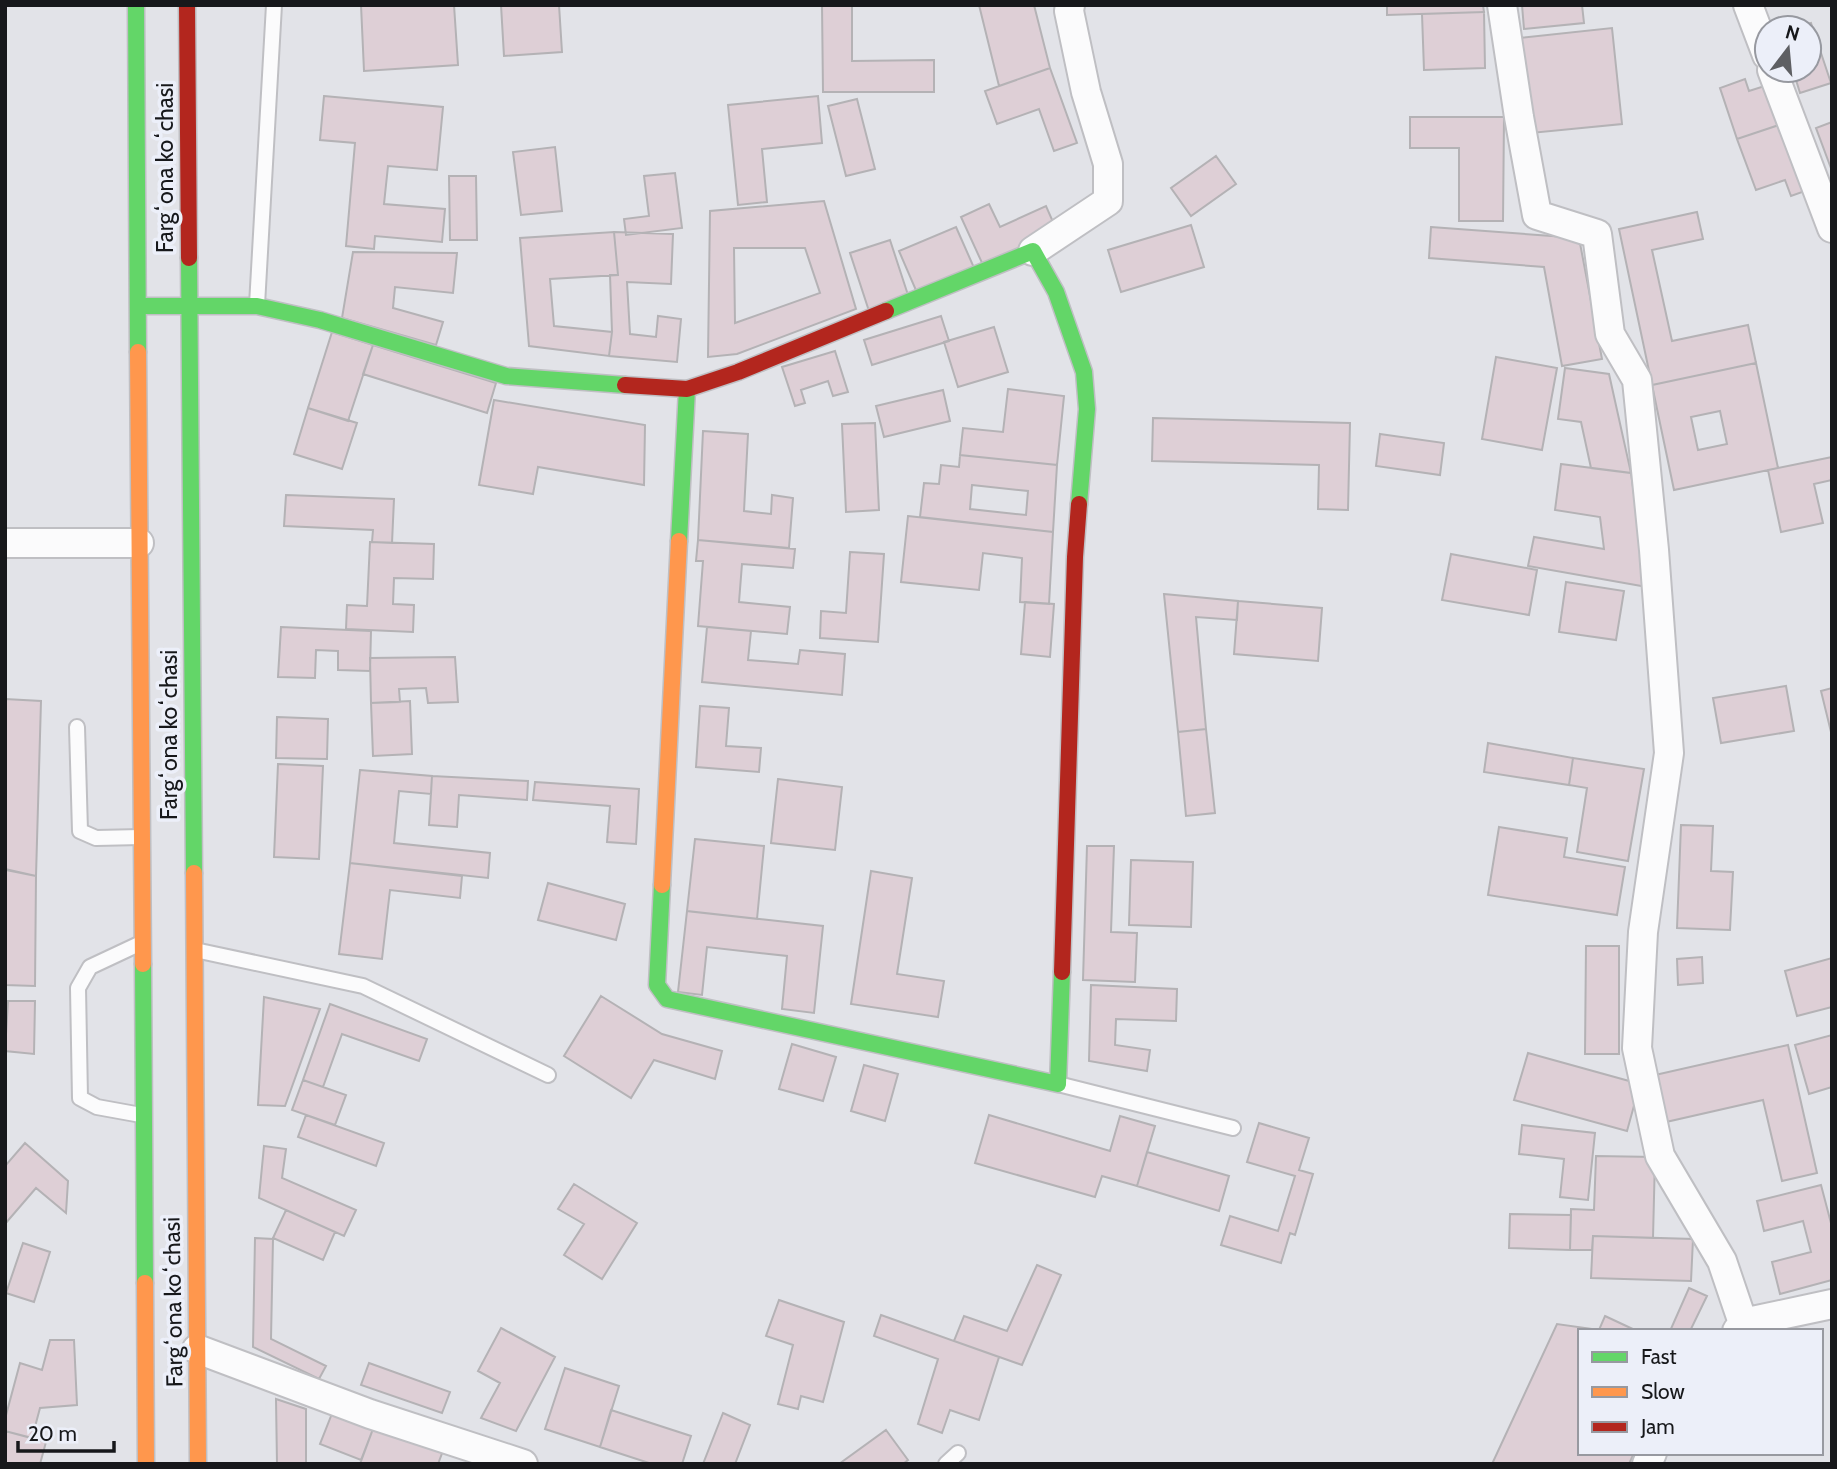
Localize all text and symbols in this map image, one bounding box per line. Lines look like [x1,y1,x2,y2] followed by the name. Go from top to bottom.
[1753,14,1823,84] north arrow
[1783,20,1802,46] text: N
[151,83,179,253] street label: Fargʻona koʻchasi
[155,650,183,820] street label: Fargʻona koʻchasi
[158,1217,188,1387] street label: Fargʻona koʻchasi
[1578,1329,1823,1455] legend
[1641,1344,1677,1369] text: Fast
[1641,1379,1685,1404] text: Slow
[18,1410,114,1454] scale bar
[1640,1414,1675,1439] text: Jam
[28,1421,77,1446] text: 20 m

